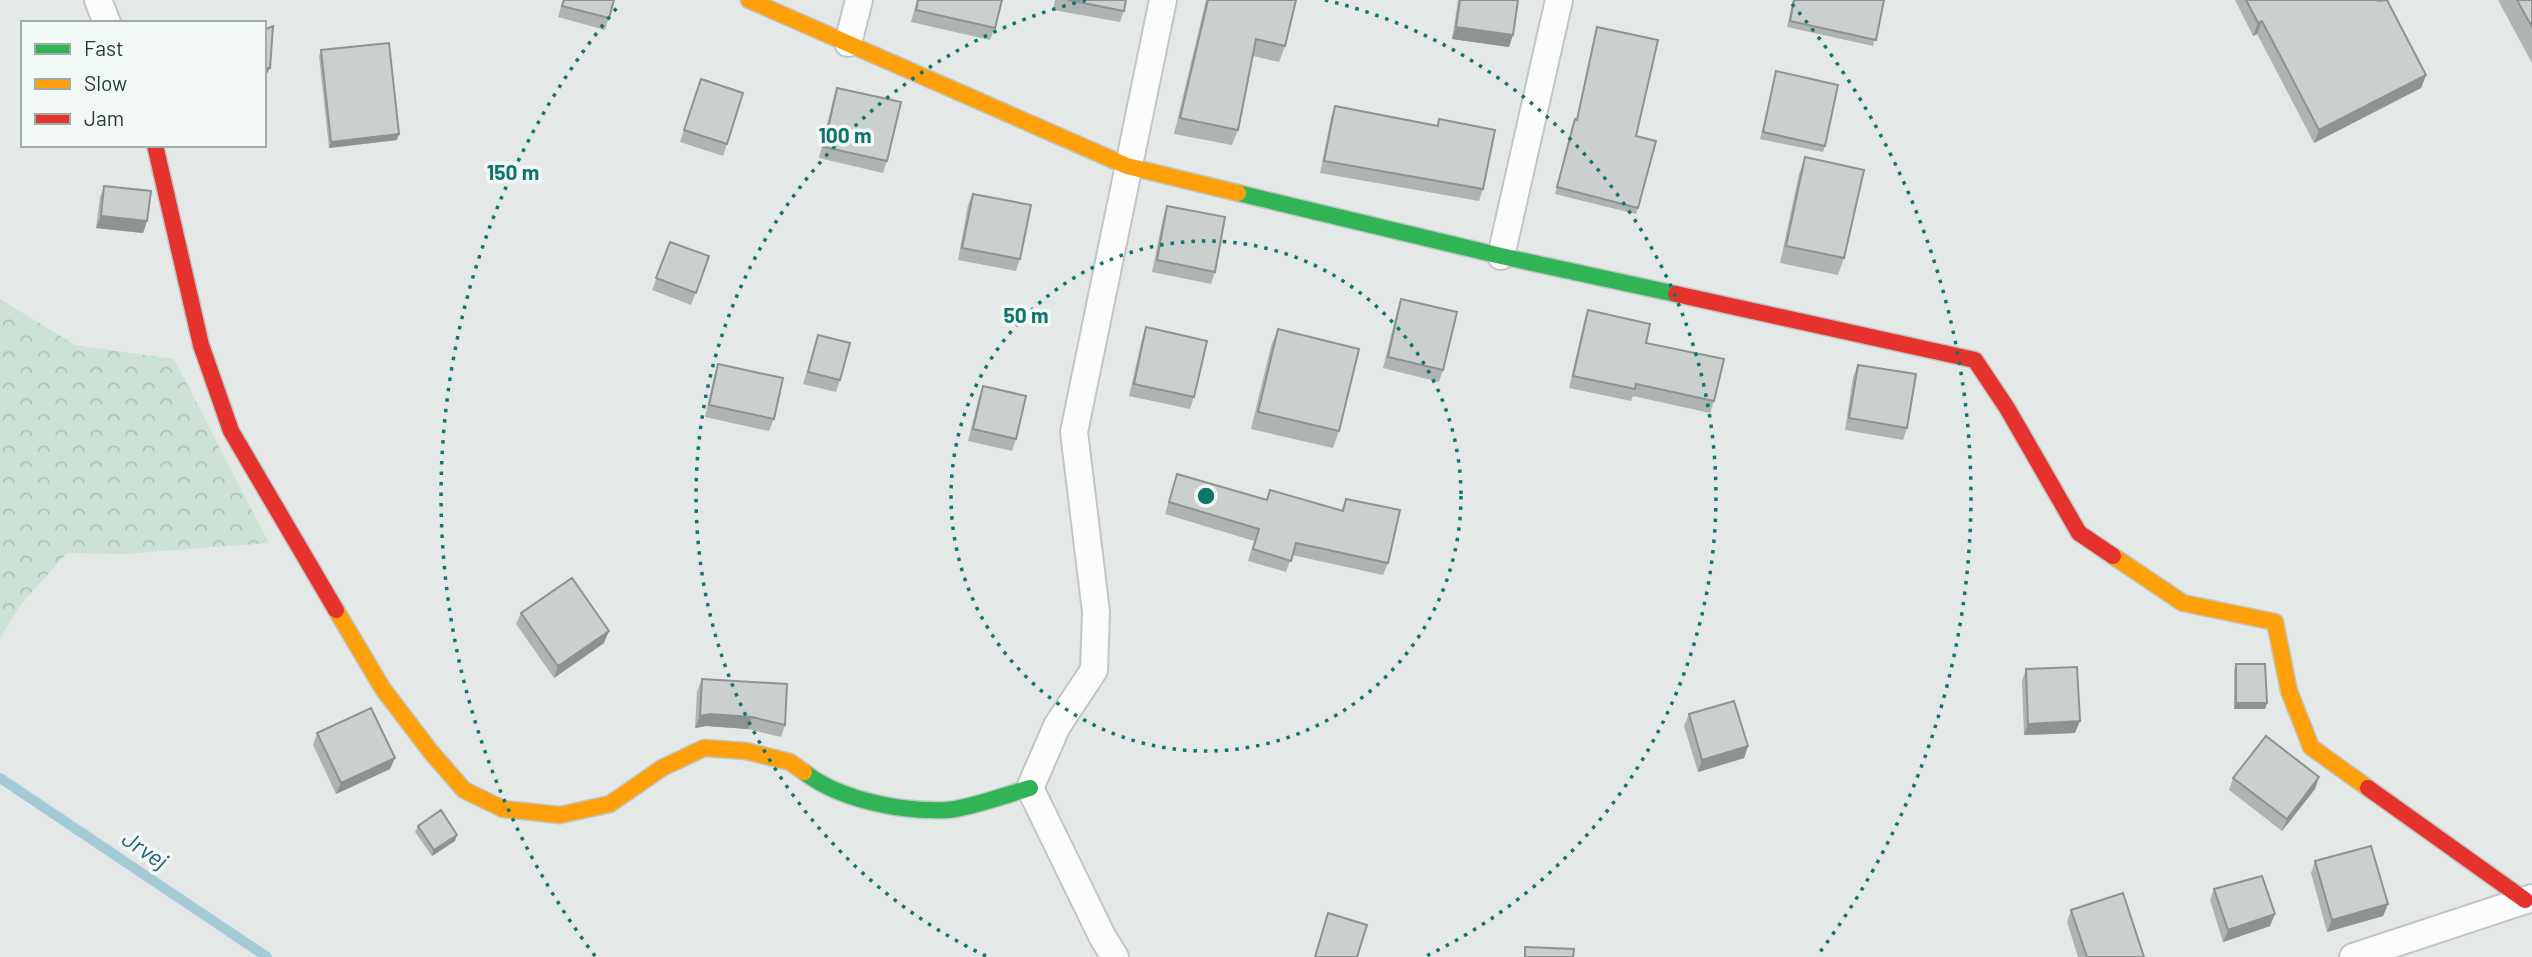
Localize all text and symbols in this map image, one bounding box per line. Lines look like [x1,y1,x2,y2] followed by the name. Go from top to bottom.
[21,21,266,147] legend
[84,35,124,60] text: Fast
[84,70,127,95] text: Slow
[84,105,124,130] text: Jam
[818,122,872,147] text: 100 m
[487,159,539,184] text: 150 m
[1003,302,1049,327] text: 50 m
[1194,484,1218,508] centre of rings
[117,824,174,875] water label: Jrvej

